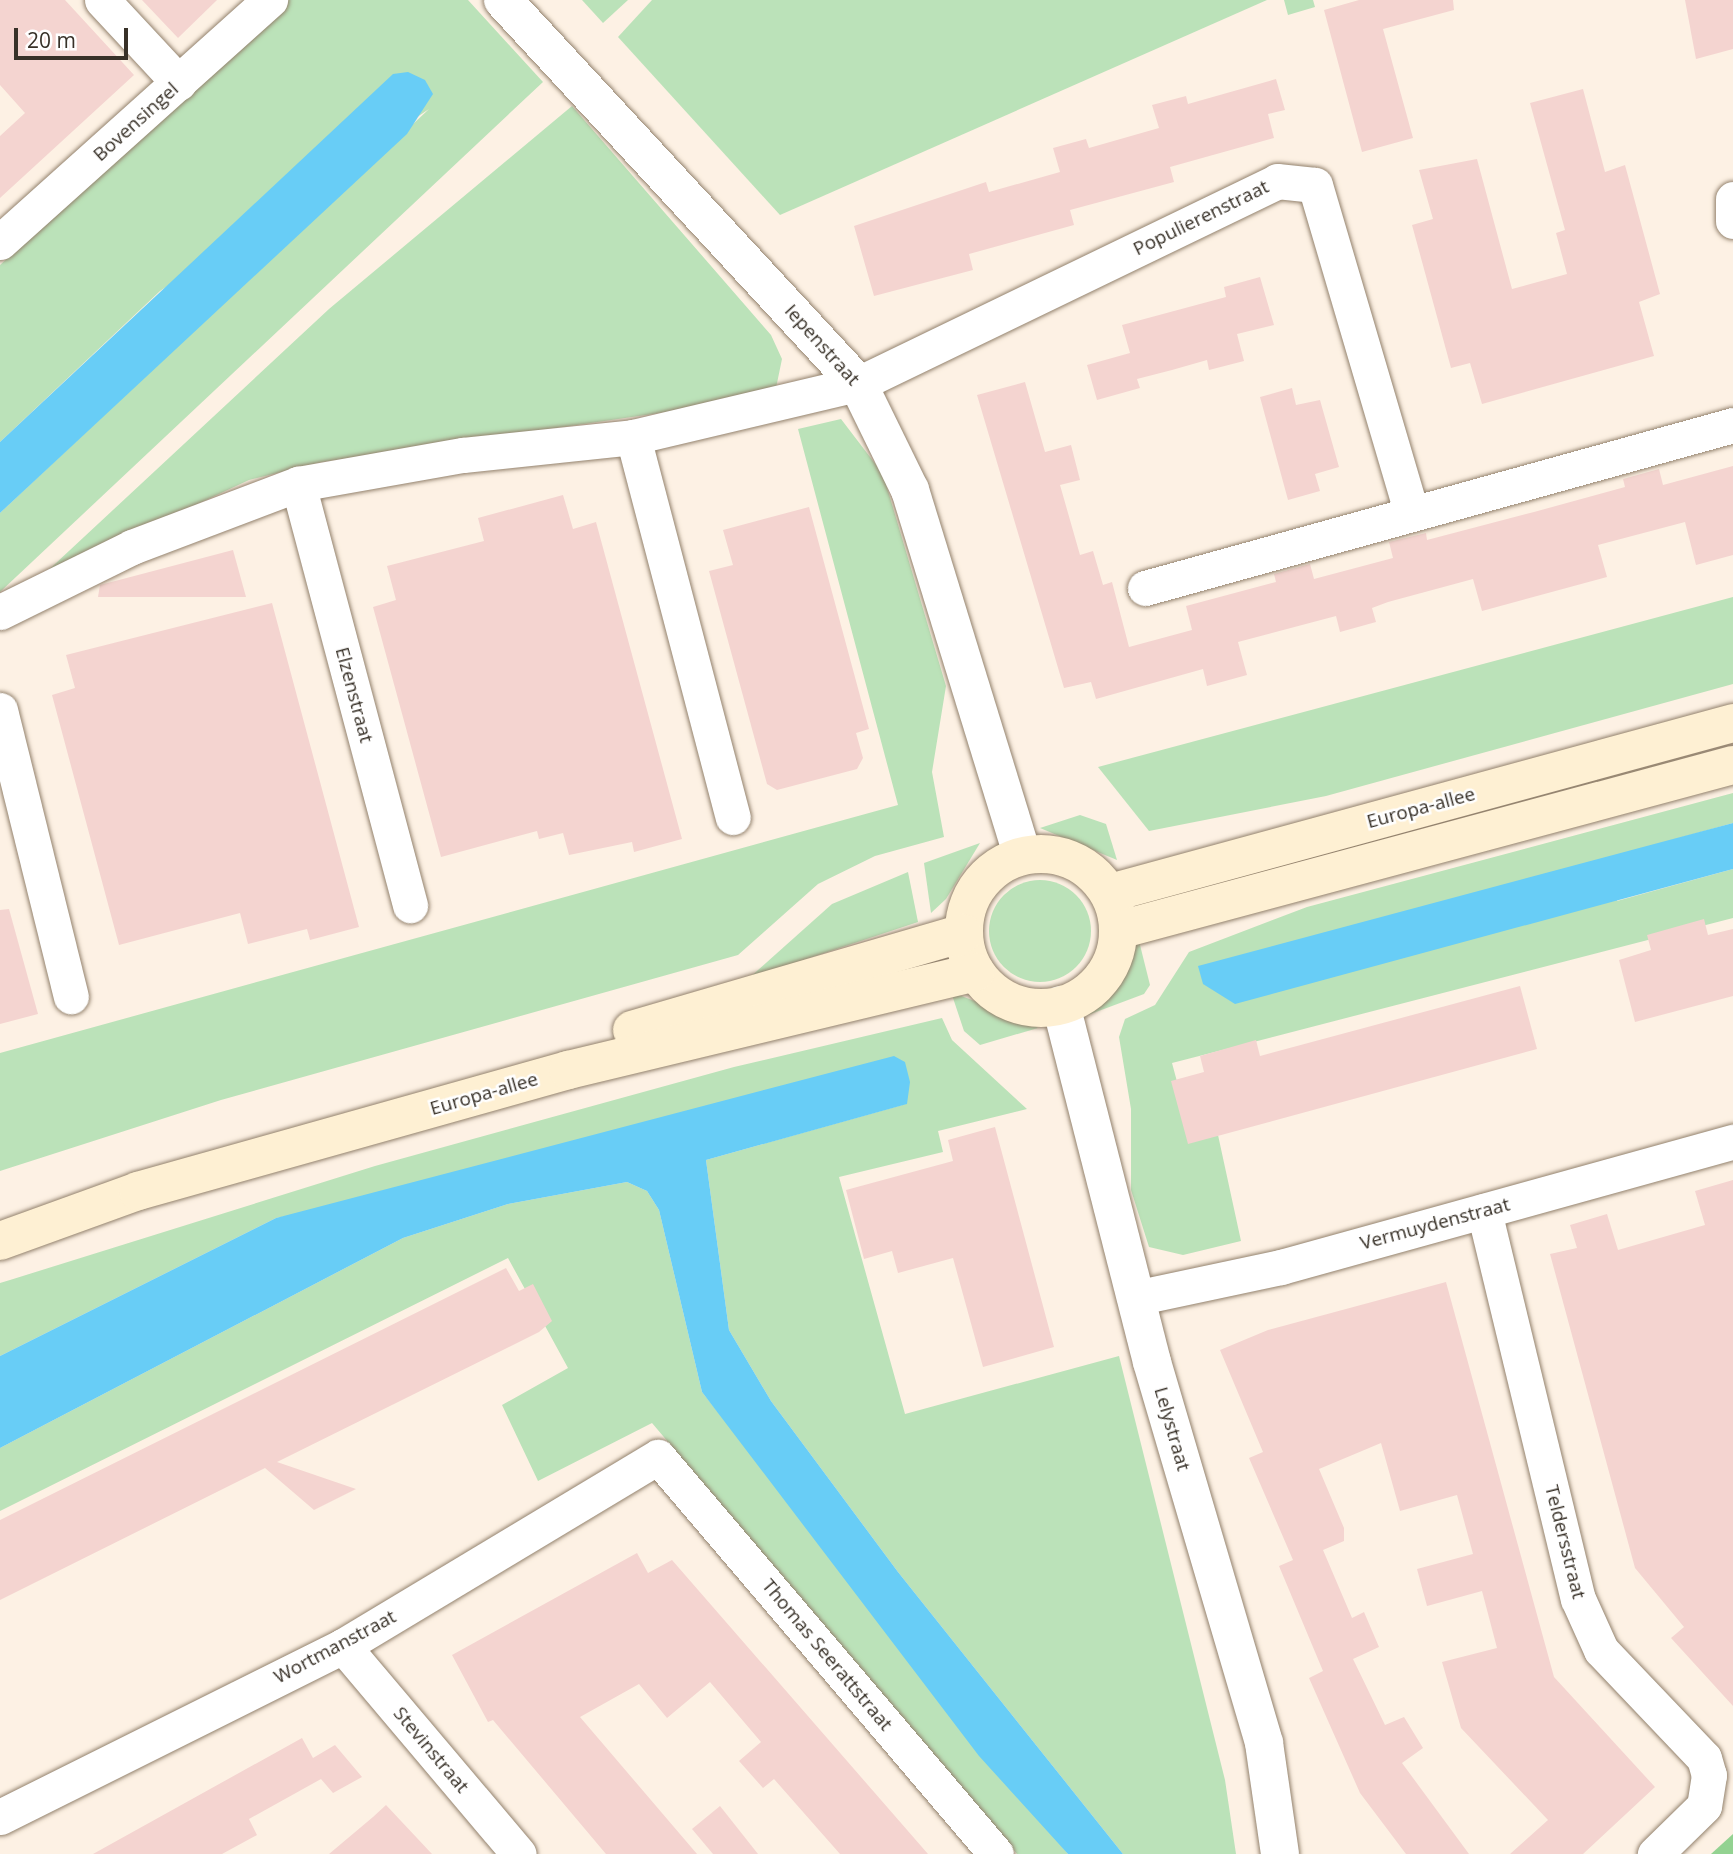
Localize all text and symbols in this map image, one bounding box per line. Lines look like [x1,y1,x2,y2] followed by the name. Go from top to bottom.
[18,14,131,58] scale bar
[27,26,76,54] text: 20 m
[89,78,183,166] street label: Bovensingel
[1130,175,1272,261] street label: Populierenstraat
[780,300,864,390] street label: Iepenstraat
[330,645,378,745] street label: Elzenstraat
[1364,783,1478,833] street label: Europa-allee
[427,1068,541,1120] street label: Europa-allee
[1358,1193,1512,1255] street label: Vermuydenstraat
[1149,1384,1195,1474] street label: Lelystraat
[1540,1483,1590,1601] street label: Teldersstraat
[757,1575,897,1735] street label: Thomas Seerattstraat
[270,1605,400,1689] street label: Wortmanstraat
[388,1702,474,1798] street label: Stevinstraat

